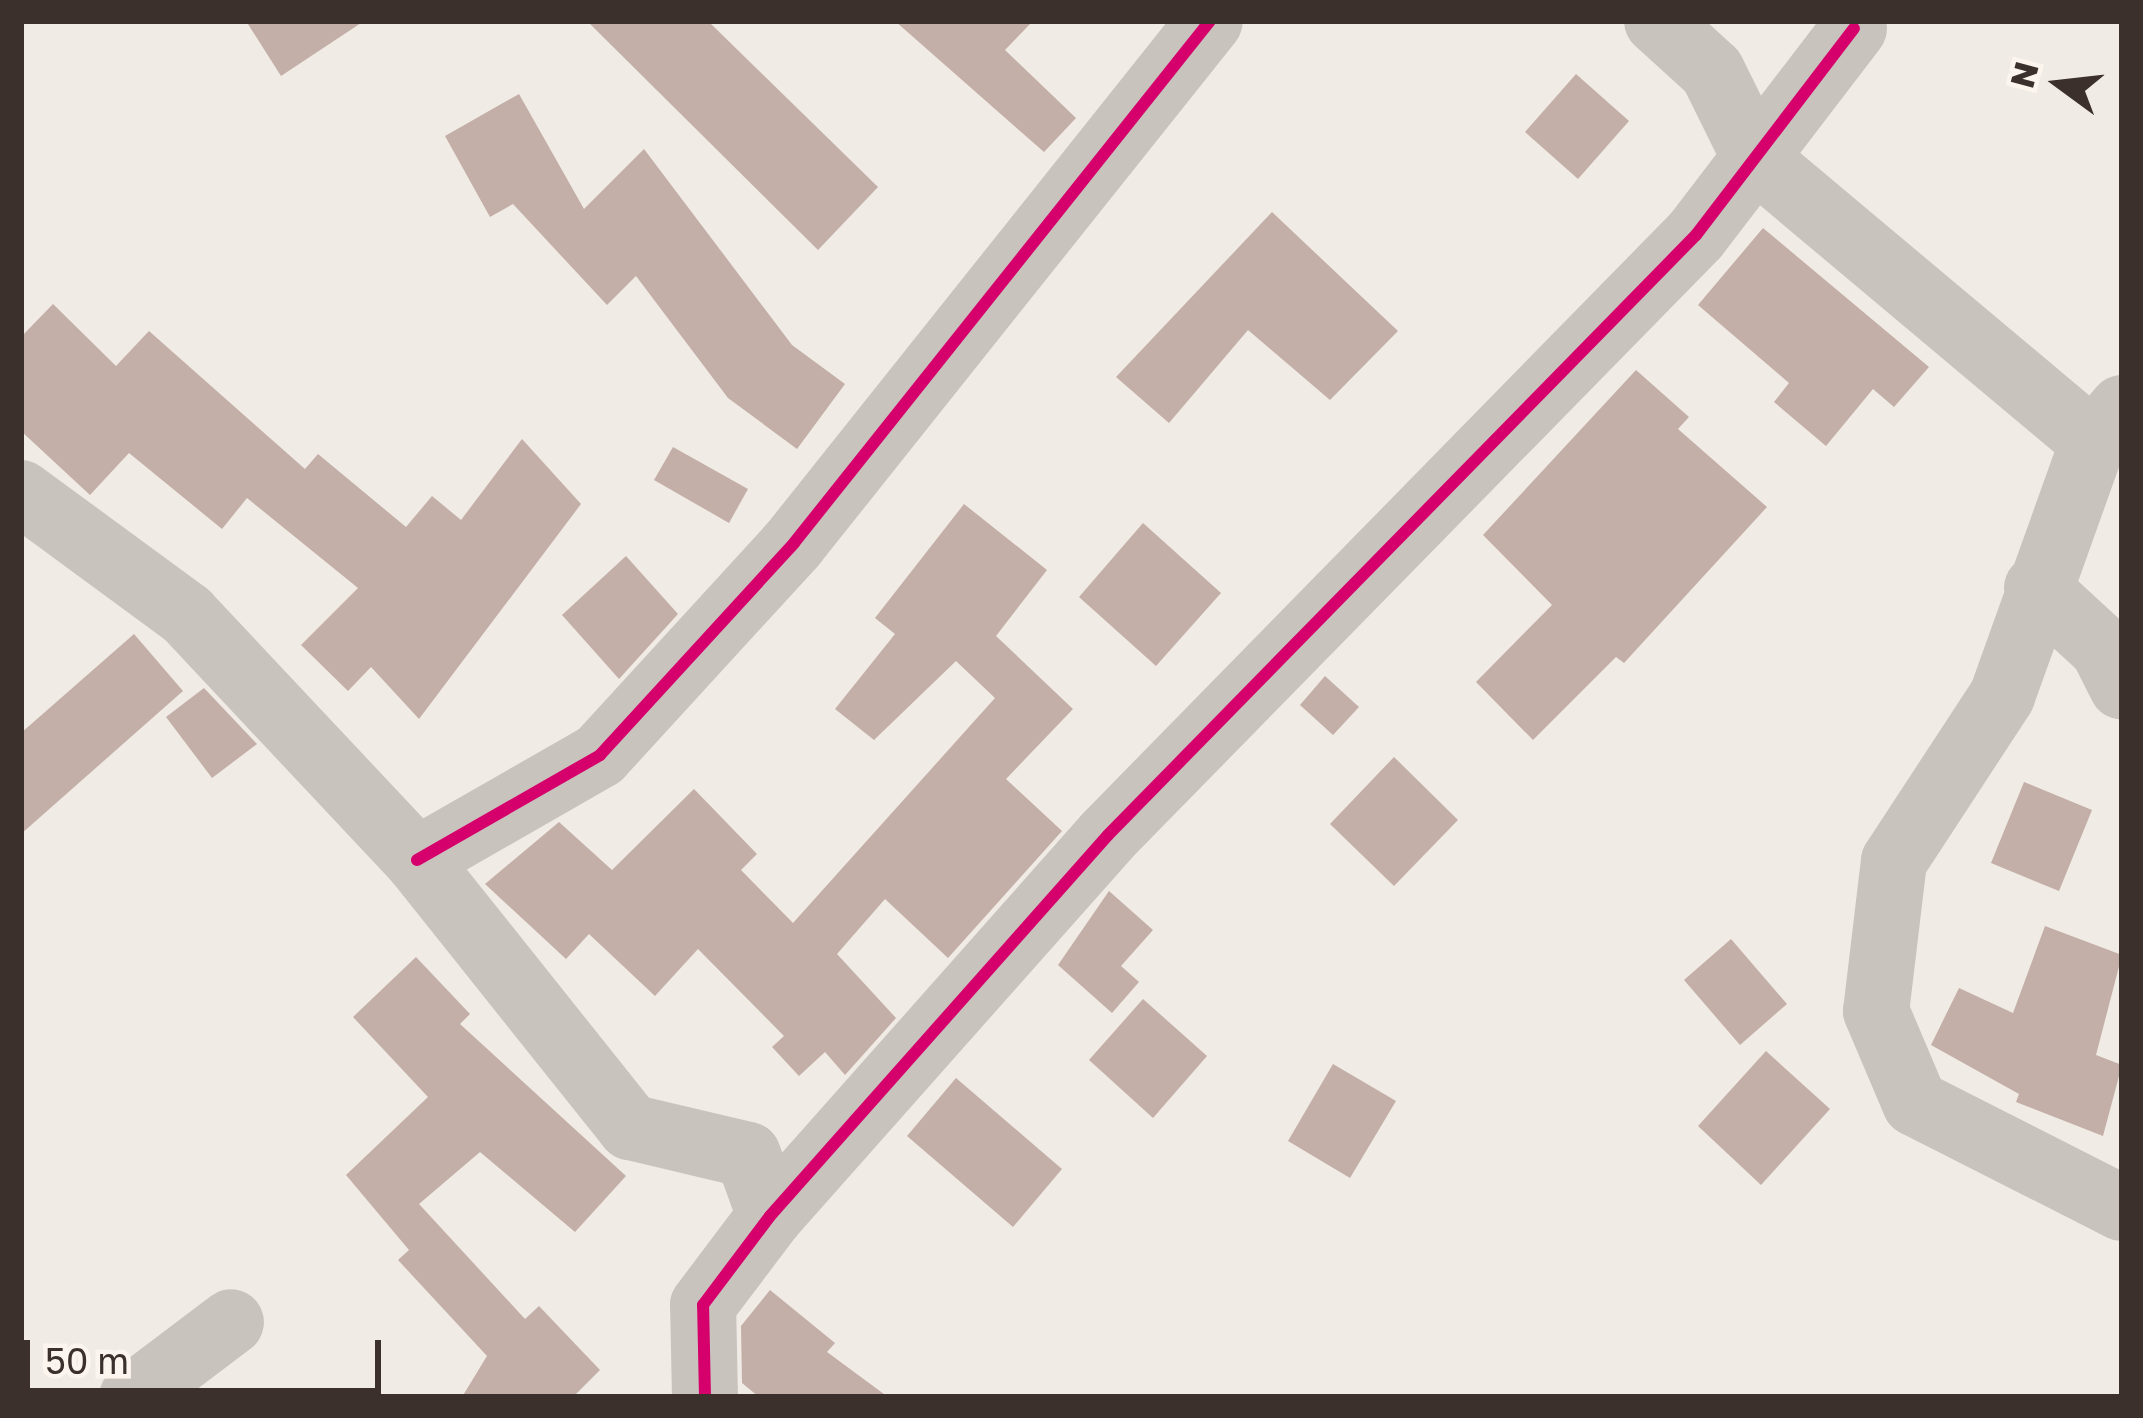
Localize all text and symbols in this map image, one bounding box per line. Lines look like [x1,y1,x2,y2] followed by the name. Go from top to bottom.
[1999,24,2119,144] north arrow
[2002,57,2046,92] text: N
[30,1316,387,1390] scale bar
[45,1339,129,1382] text: 50 m

